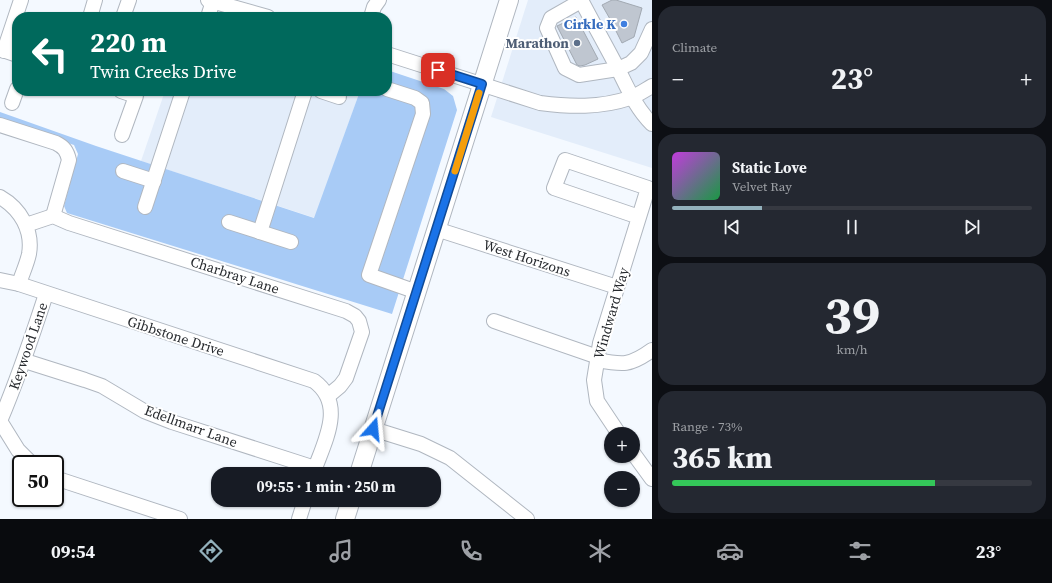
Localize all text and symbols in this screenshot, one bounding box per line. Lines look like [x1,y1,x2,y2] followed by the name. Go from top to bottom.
[564,14,616,34] place label: Cirkle K
[619,19,629,29] marker: Cirkle K
[90,23,167,61] text: 220 m
[24,28,76,80] icon: left
[506,33,569,53] place label: Marathon
[572,38,582,48] marker: Marathon
[672,39,717,56] text: Climate
[421,53,455,87] pin
[831,58,873,99] text: 23°
[90,59,236,84] text: Twin Creeks Drive
[427,59,449,81] icon: arrive
[672,64,684,94] text: −
[1020,64,1032,94] text: +
[732,157,807,178] text: Static Love
[732,178,792,195] text: Velvet Ray
[721,216,743,238] icon: previous
[841,216,863,238] icon: pause
[961,216,983,238] icon: next
[481,234,573,282] street label: West Horizons
[188,251,282,299] street label: Charbray Lane
[588,264,634,361] street label: Windward Way
[824,279,880,350] text: 39
[4,300,52,392] street label: Keywood Lane
[125,311,227,361] street label: Gibbstone Drive
[837,341,867,358] text: km/h
[142,400,240,452] street label: Edellmarr Lane
[352,408,394,450] position arrow
[672,418,743,435] text: Range · 73%
[604,427,640,507] map controls
[604,427,640,463] button: +
[672,437,772,478] text: 365 km
[12,455,64,507] speed limit sign: 50
[604,471,640,507] button: −
[257,476,396,497] text: 09:55 · 1 min · 250 m
[197,537,225,565] icon: directions
[327,537,355,565] icon: music
[457,537,485,565] icon: phone
[586,537,614,565] icon: climate
[716,537,744,565] icon: car
[846,537,874,565] icon: filters
[51,539,95,564] text: 09:54
[976,539,1001,564] text: 23°

